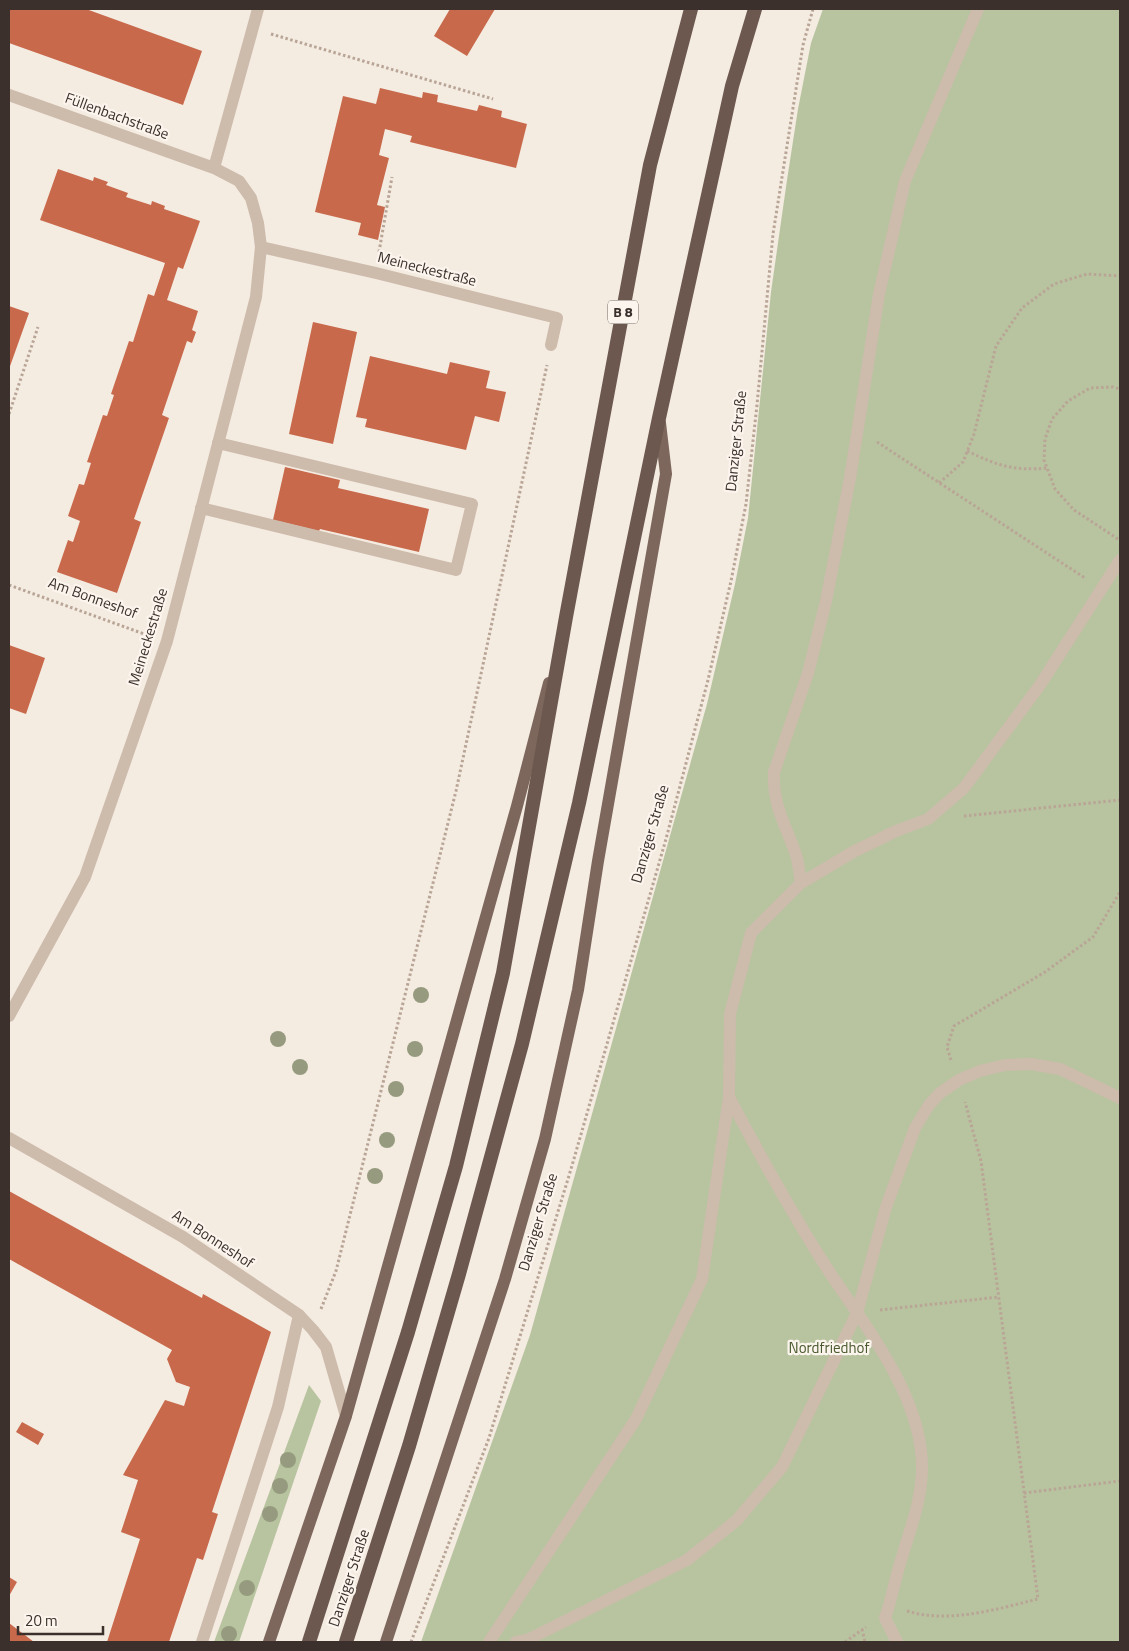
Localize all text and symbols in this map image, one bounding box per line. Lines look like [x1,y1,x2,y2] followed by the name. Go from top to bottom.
[62,86,172,145] street label: Füllenbachstraße
[375,245,479,292] street label: Meineckestraße
[608,300,638,324] road number: B 8
[719,389,752,493] street label: Danziger Straße
[45,571,141,624] street label: Am Bonneshof
[122,585,173,689] street label: Meineckestraße
[625,782,675,886] street label: Danziger Straße
[512,1170,563,1274] street label: Danziger Straße
[168,1203,259,1274] street label: Am Bonneshof
[789,1336,869,1359] park label: Nordfriedhof
[322,1526,375,1630] street label: Danziger Straße
[18,1604,102,1636] scale bar
[25,1609,58,1632] text: 20 m

